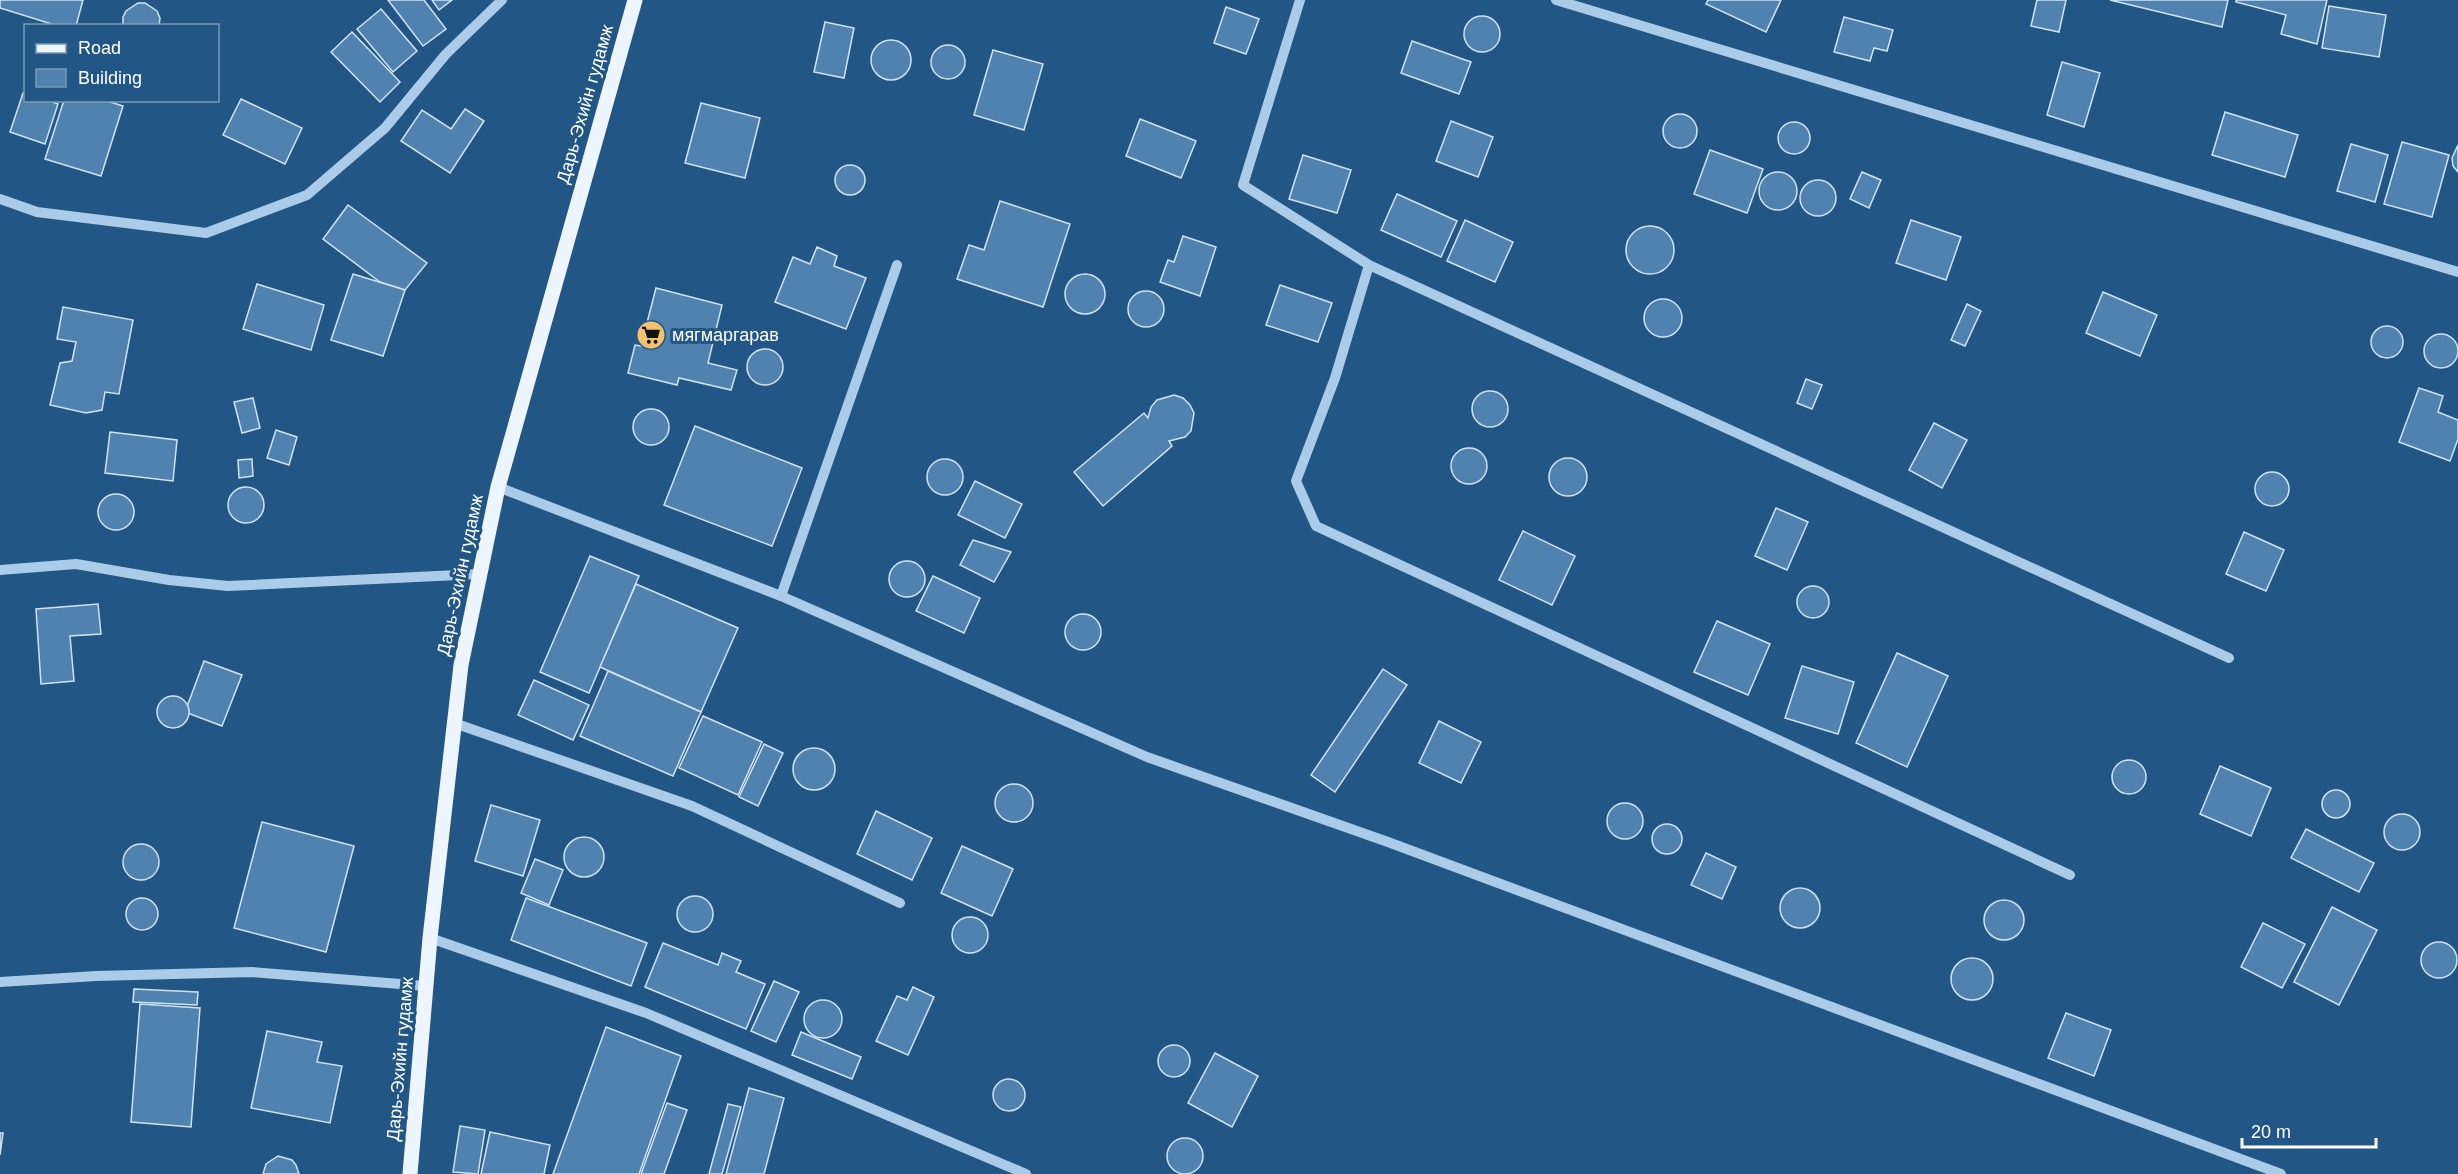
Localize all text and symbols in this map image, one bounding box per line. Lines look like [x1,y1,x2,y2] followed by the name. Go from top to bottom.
[553,22,617,186] street label: Дарь-Эхийн гудамж
[24,24,219,102] legend
[78,38,121,58] text: Road
[78,68,142,88] text: Building
[635,319,667,351] supermarket icon: мягмаргарав
[672,325,779,345] place label: мягмаргарав
[433,492,487,658] street label: Дарь-Эхийн гудамж
[383,976,417,1142] street label: Дарь-Эхийн гудамж
[2242,1111,2376,1149] scale bar
[2251,1122,2291,1142] text: 20 m

